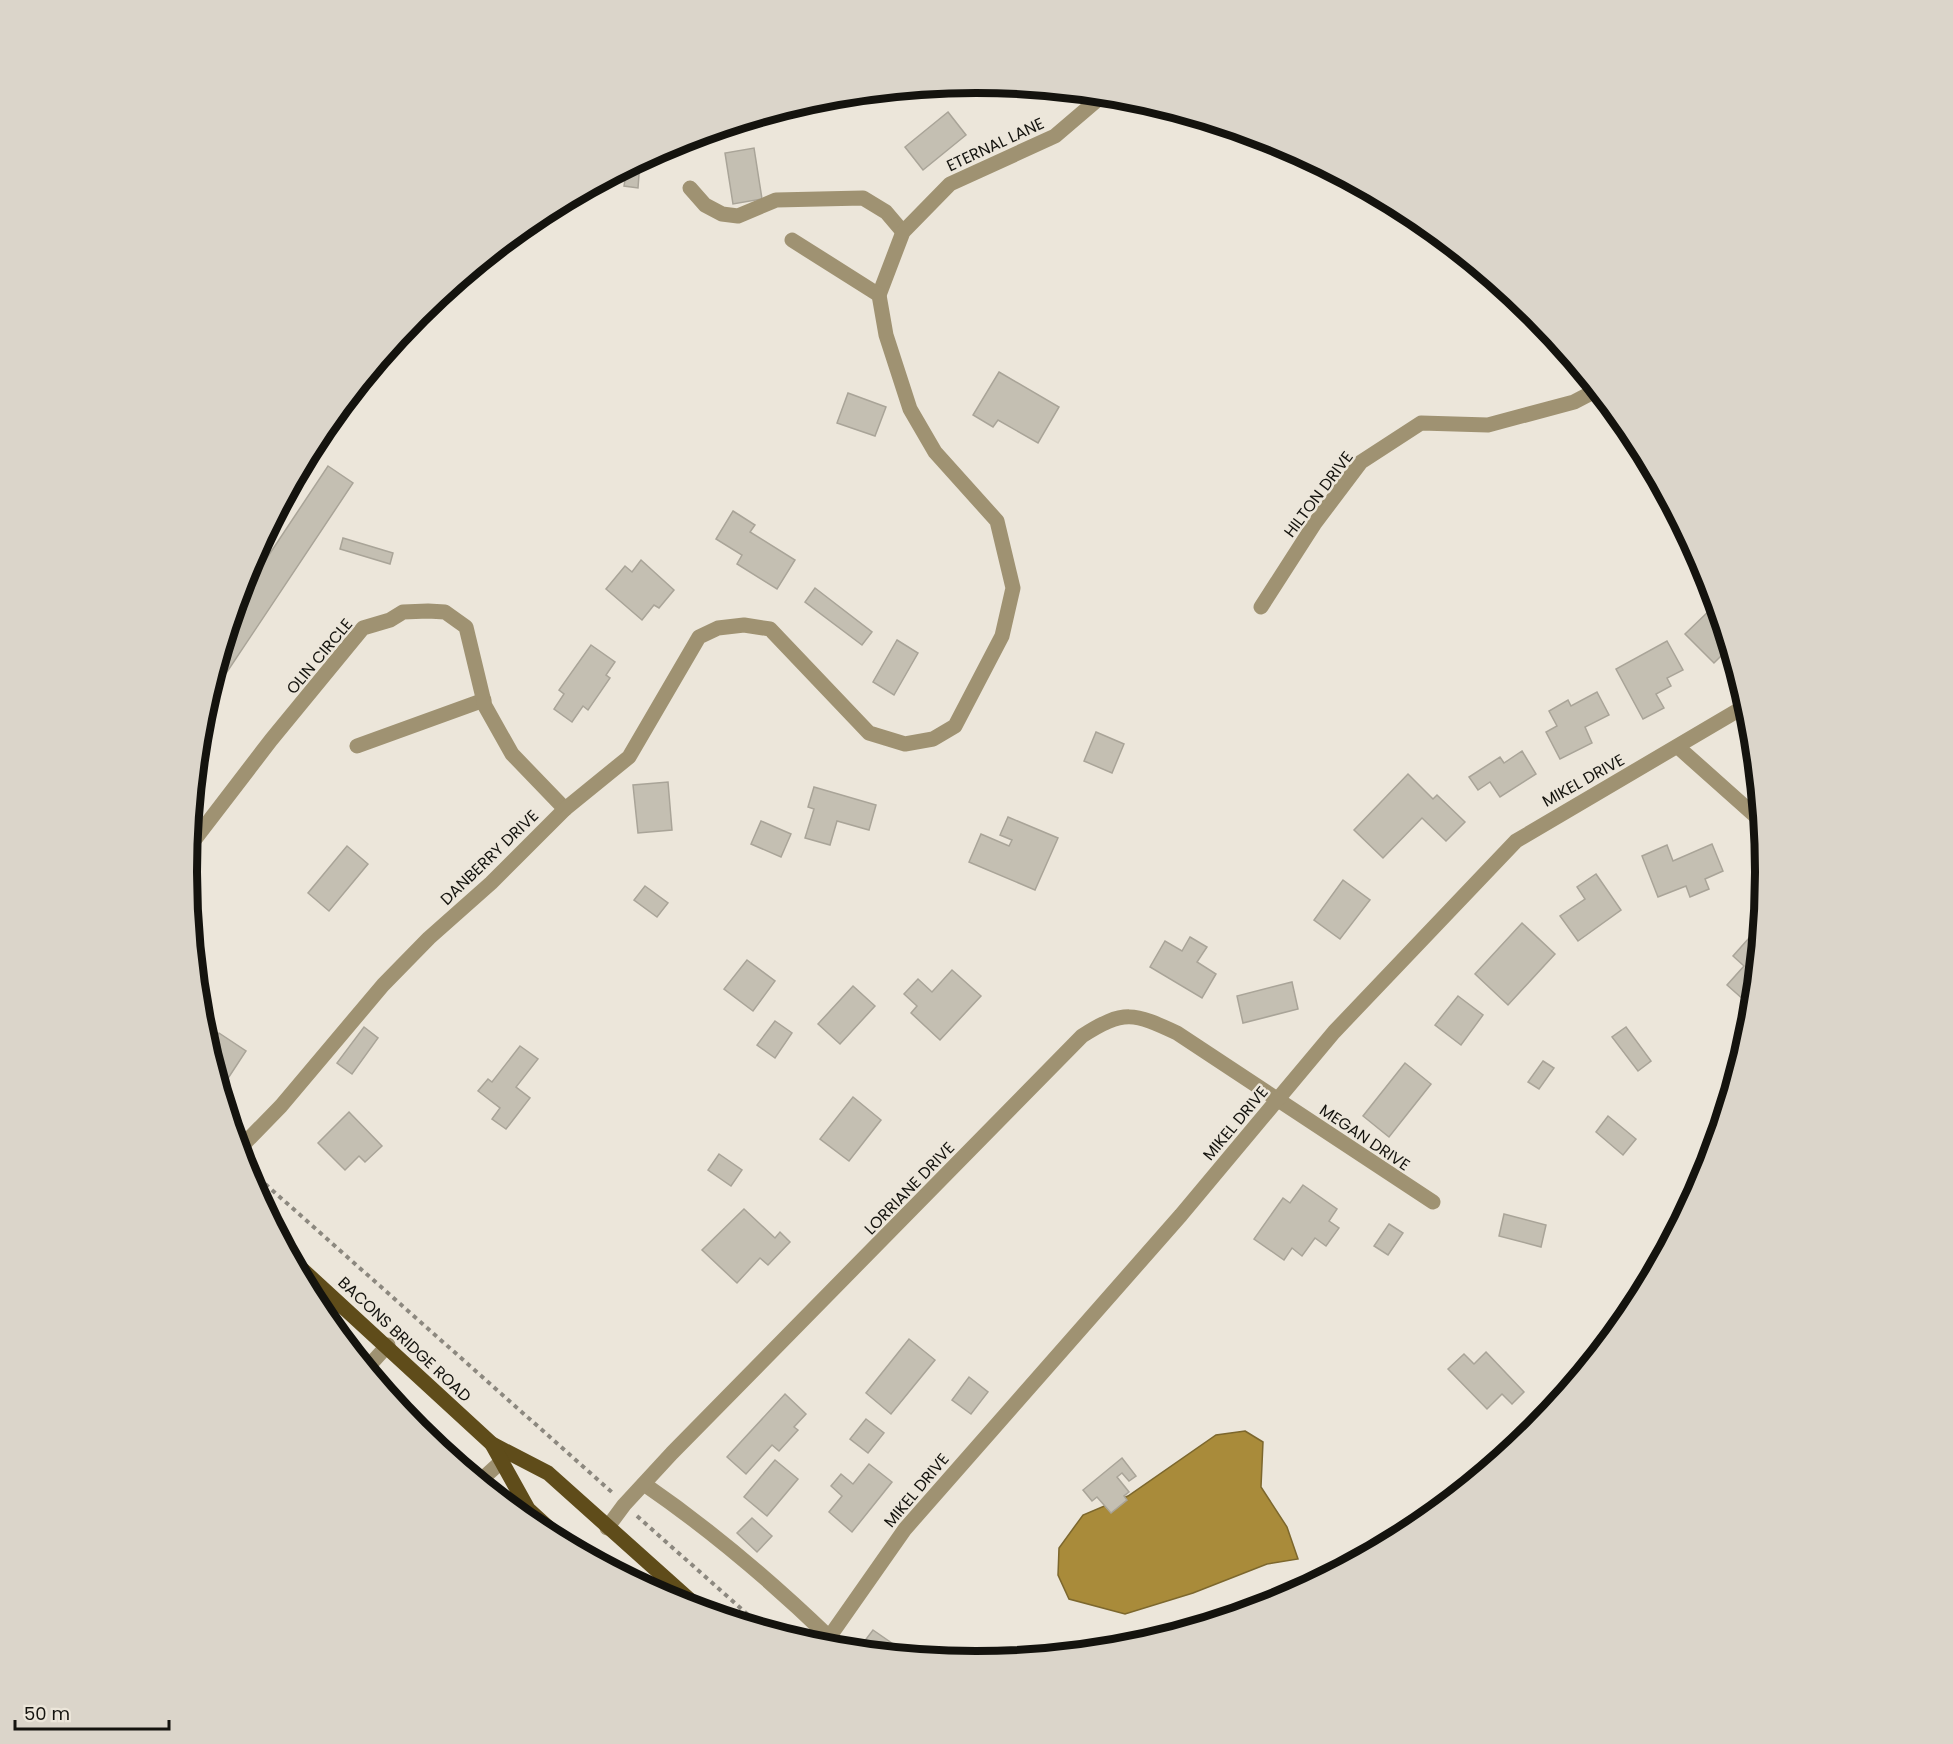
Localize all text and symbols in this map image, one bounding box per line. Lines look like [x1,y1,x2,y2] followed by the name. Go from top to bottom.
[943,112,1048,177] street label: ETERNAL LANE
[1278,446,1358,542] street label: HILTON DRIVE
[281,614,358,699] street label: OLIN CIRCLE
[1538,748,1628,812] street label: MIKEL DRIVE
[435,804,544,910] street label: DANBERRY DRIVE
[1197,1081,1273,1165] street label: MIKEL DRIVE
[1315,1099,1415,1176] street label: MEGAN DRIVE
[859,1137,960,1240] street label: LORRIANE DRIVE
[333,1271,476,1407] street label: BACONS BRIDGE ROAD
[878,1448,954,1532] street label: MIKEL DRIVE
[15,1693,170,1731] scale bar
[24,1701,70,1726] text: 50 m

